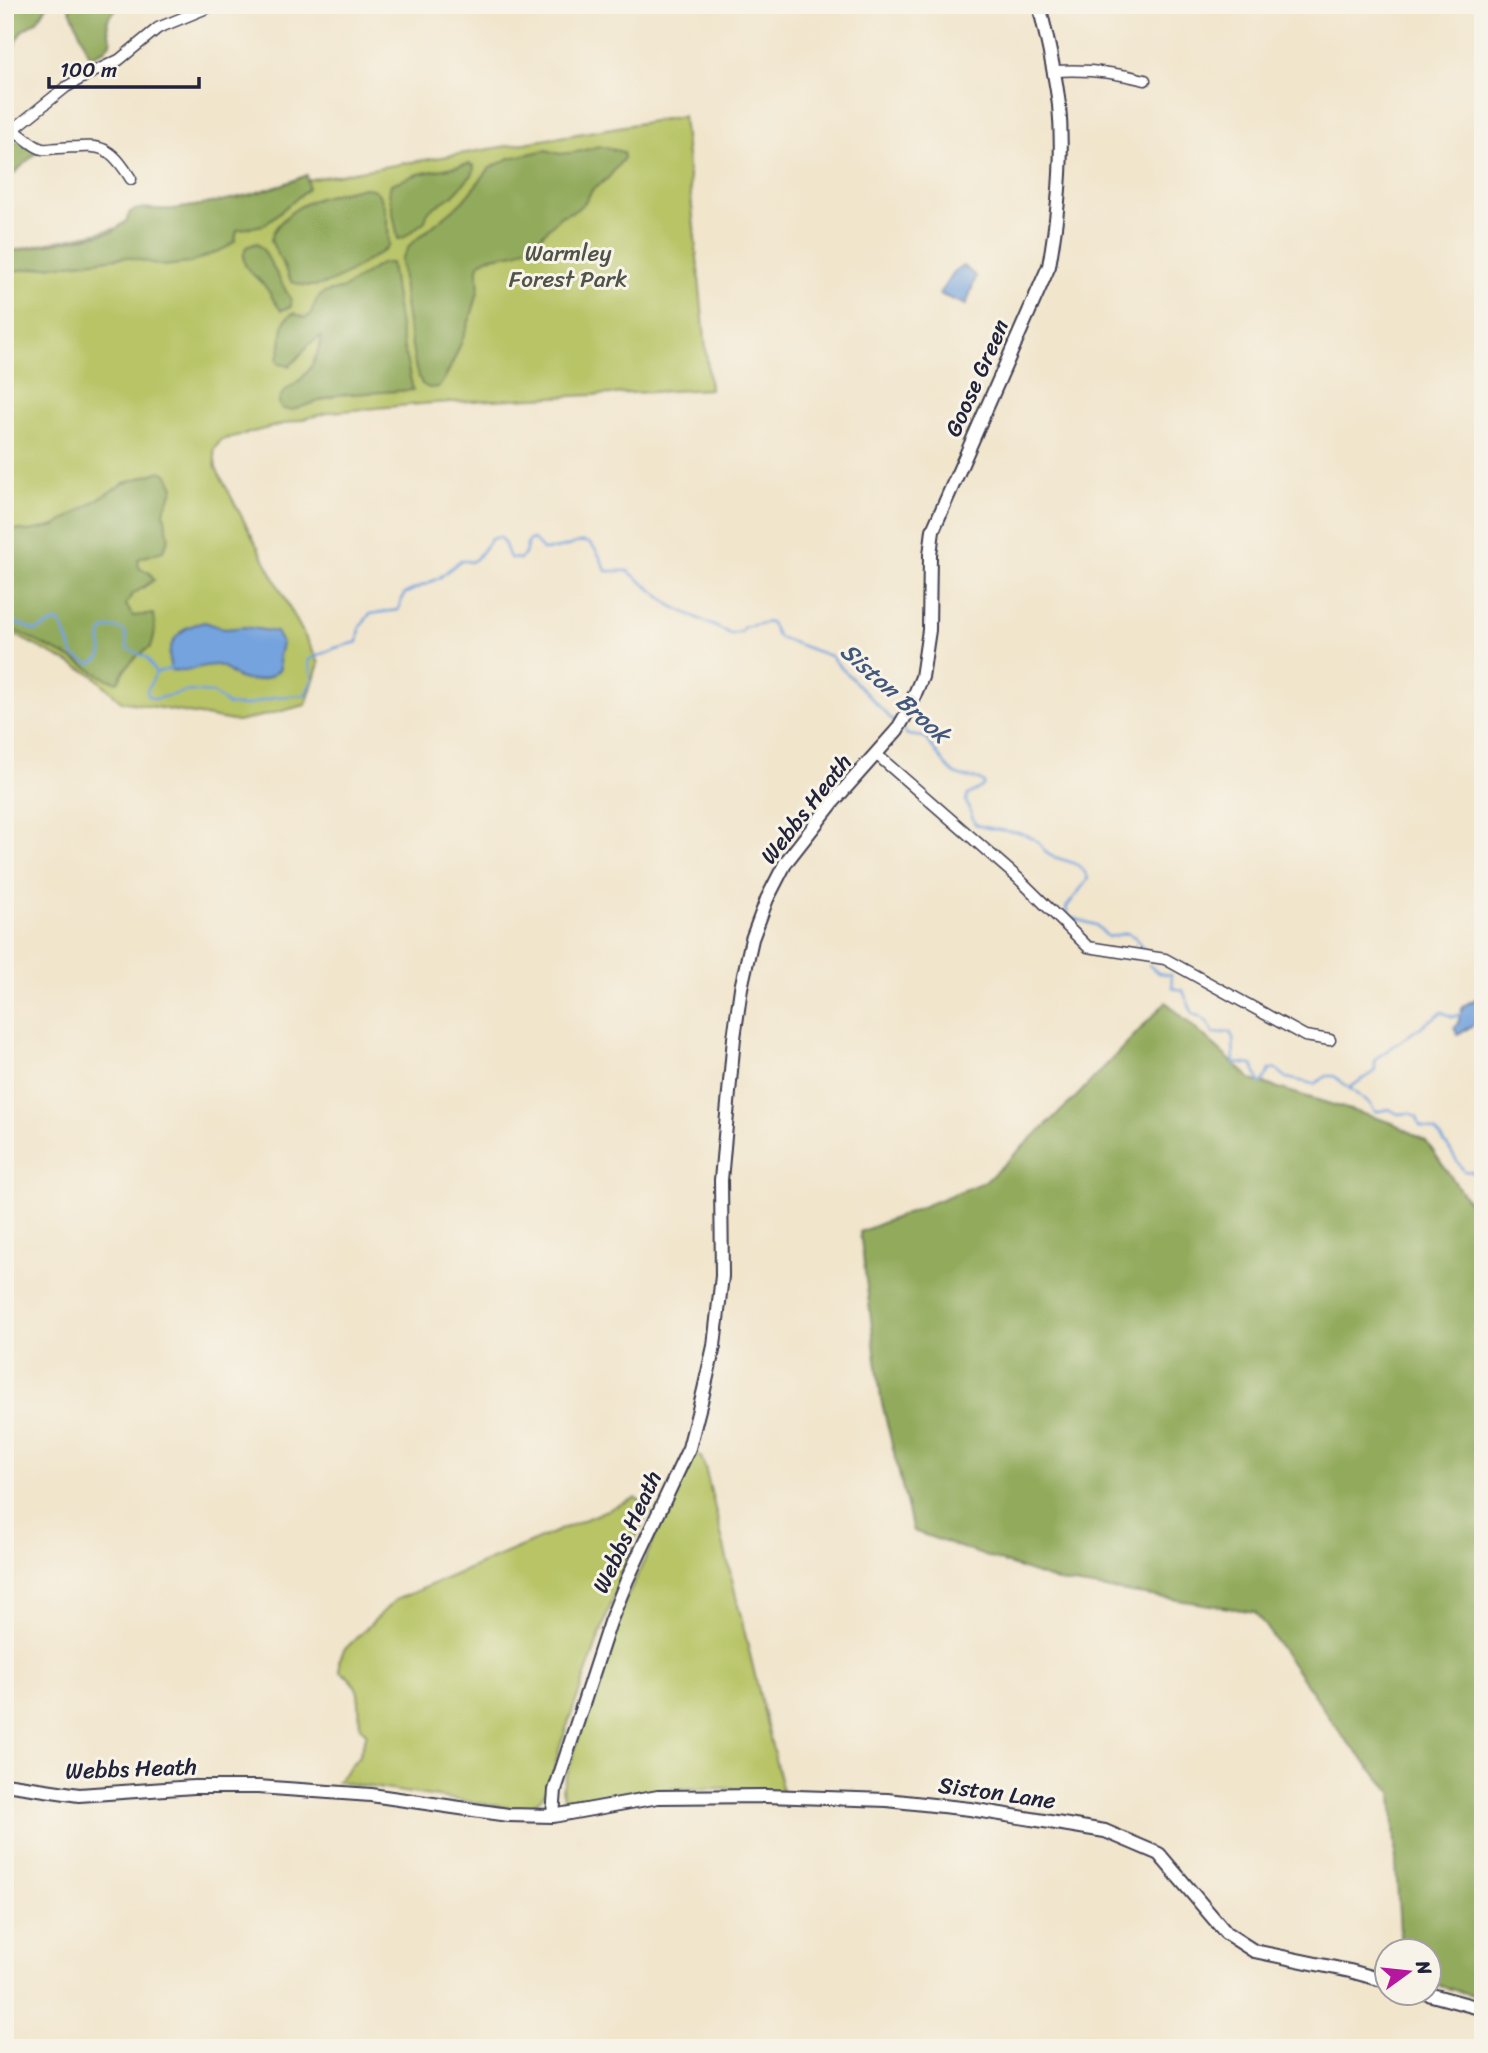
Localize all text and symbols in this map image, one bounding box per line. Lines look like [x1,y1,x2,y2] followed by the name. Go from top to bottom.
[49,46,200,90] scale bar
[60,51,117,89] text: 100 m
[509,233,627,300] park label: Warmley Forest Park
[933,312,1021,444] street label: Goose Green
[830,632,962,756] water label: Siston Brook
[749,745,863,873] street label: Webbs Heath
[581,1464,673,1600] street label: Webbs Heath
[65,1746,197,1792] street label: Webbs Heath
[936,1764,1058,1822] street label: Siston Lane
[1372,1938,1442,2008] north arrow
[1406,1956,1442,1979] text: N

